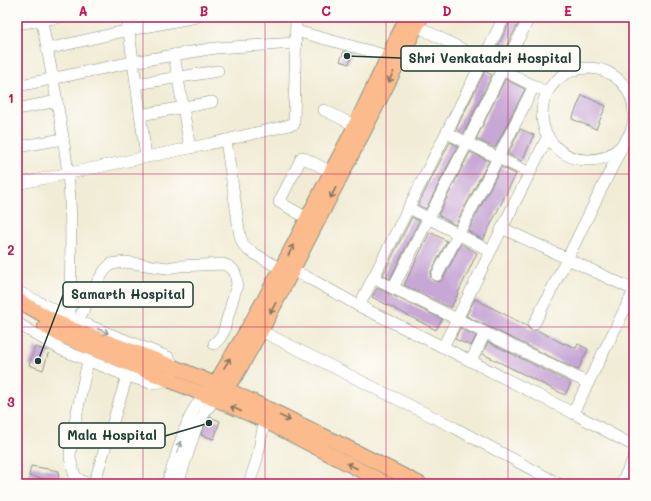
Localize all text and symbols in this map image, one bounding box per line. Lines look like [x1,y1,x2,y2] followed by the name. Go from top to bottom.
[78,2,88,19] text: A
[200,2,209,19] text: B
[321,2,331,19] text: C
[442,2,452,19] text: D
[564,2,572,19] text: E
[401,46,580,71] callout: Shri Venkatadri Hospital
[409,49,571,66] text: Shri Venkatadri Hospital
[387,71,394,83] one-way arrow
[8,89,14,106] text: 1
[328,187,336,199] one-way arrow
[7,241,15,258] text: 2
[287,244,295,256] one-way arrow
[63,282,193,307] callout: Samarth Hospital
[71,285,185,302] text: Samarth Hospital
[268,302,276,314] one-way arrow
[97,327,109,335] one-way arrow
[224,357,232,369] one-way arrow
[7,393,15,410] text: 3
[230,404,242,412] one-way arrow
[279,415,291,422] one-way arrow
[59,423,165,448] callout: Mala Hospital
[67,426,157,443] text: Mala Hospital
[176,441,183,454] one-way arrow
[346,462,358,469] one-way arrow

